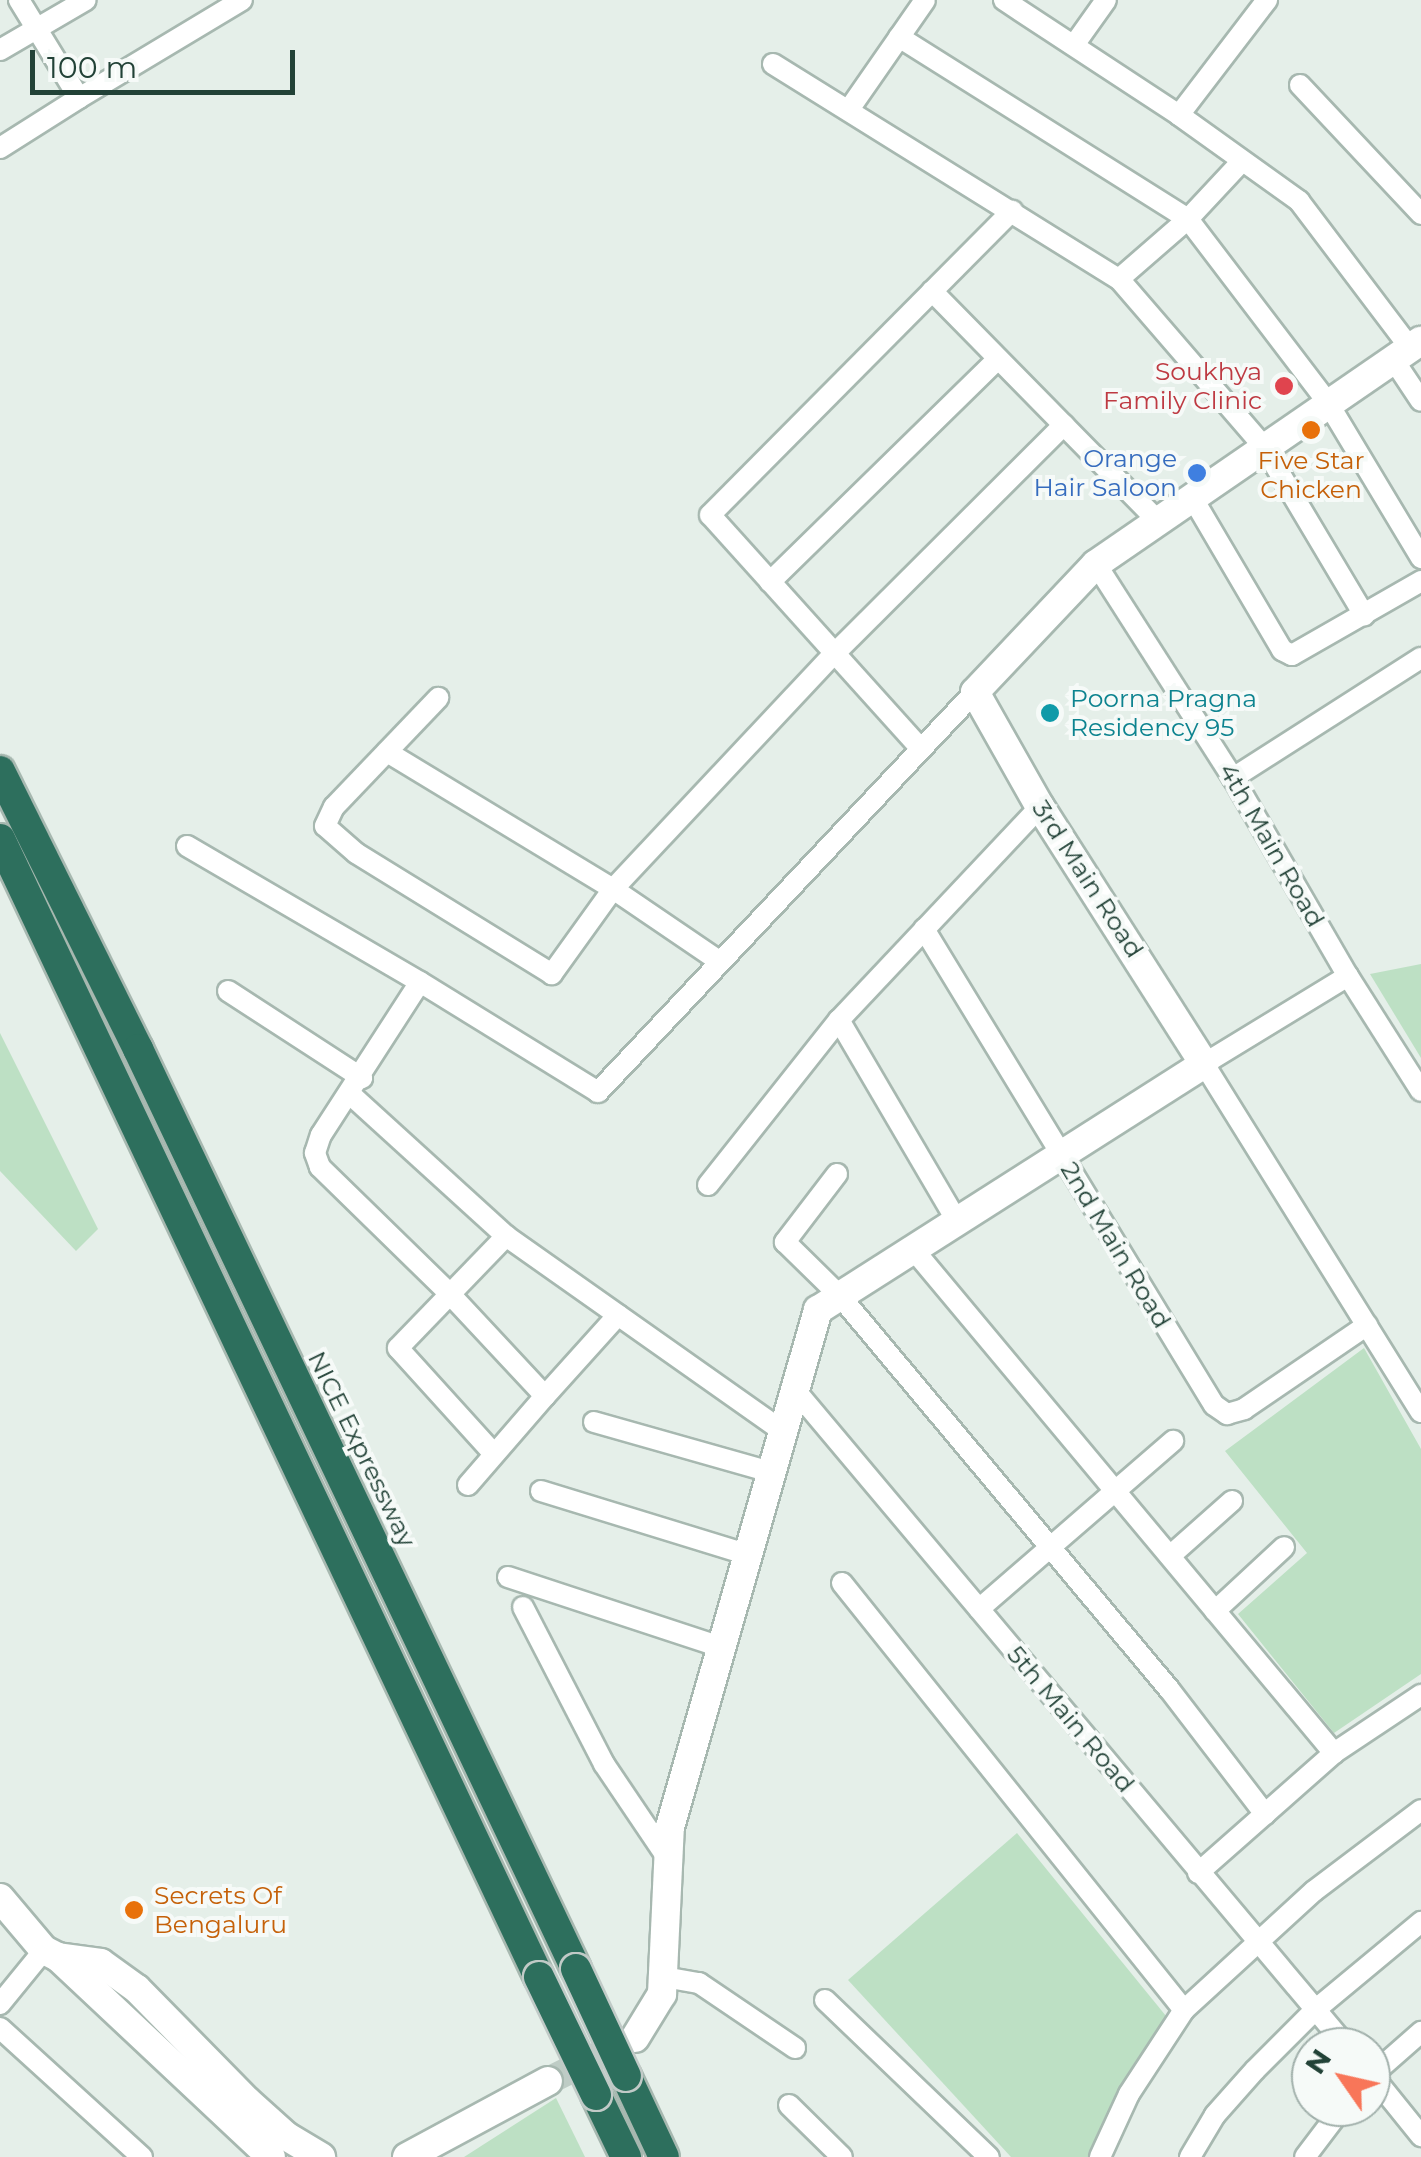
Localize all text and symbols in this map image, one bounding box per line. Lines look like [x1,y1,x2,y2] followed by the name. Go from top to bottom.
[35,30,300,92] scale bar
[47,49,137,86] text: 100 m
[1103,357,1262,416] place label: Soukhya Family Clinic
[1271,373,1297,399] marker: Soukhya Family Clinic
[1300,419,1322,441] marker: Five Star Chicken
[1034,444,1177,503] place label: Orange Hair Saloon
[1257,446,1365,505] place label: Five Star Chicken
[1186,462,1208,484] marker: Orange Hair Saloon
[1070,684,1257,743] place label: Poorna Pragna Residency 95
[1039,702,1061,724] marker: Poorna Pragna Residency 95
[1213,758,1331,932] street label: 4th Main Road
[1026,795,1150,963] street label: 3rd Main Road
[1055,1156,1177,1334] street label: 2nd Main Road
[302,1346,422,1552] street label: NICE Expressway
[1001,1640,1141,1798] street label: 5th Main Road
[154,1881,287,1940] place label: Secrets Of Bengaluru
[123,1899,145,1921] marker: Secrets Of Bengaluru
[1291,2027,1391,2127] north arrow
[1297,2042,1338,2080] text: N

